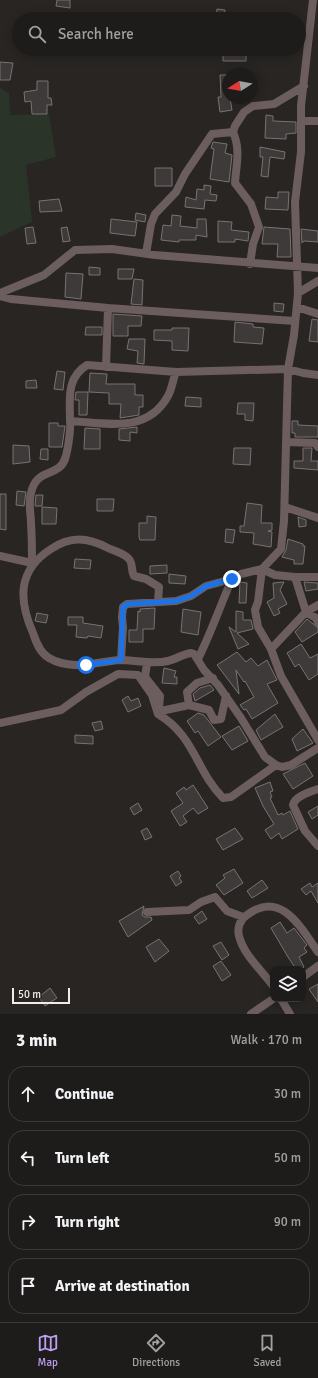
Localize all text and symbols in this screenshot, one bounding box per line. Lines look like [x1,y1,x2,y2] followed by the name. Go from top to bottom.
[12,12,306,56] search box
[26,23,48,45] icon: search
[58,25,134,43] text: Search here
[222,68,258,104] north arrow
[223,570,241,588] route end
[77,656,95,674] route start
[270,966,306,1002] map controls
[270,966,306,1002] button: layers
[12,986,70,1005] scale bar
[18,988,41,1001] text: 50 m
[16,1030,57,1051] text: 3 min
[231,1032,302,1048] text: Walk · 170 m
[17,1083,39,1105] icon: ahead
[55,1085,114,1103] text: Continue
[274,1086,301,1102] text: 30 m
[17,1147,39,1169] icon: left
[55,1149,109,1167] text: Turn left
[274,1150,301,1166] text: 50 m
[17,1211,39,1233] icon: right
[55,1213,120,1231] text: Turn right
[274,1214,301,1230] text: 90 m
[17,1275,39,1297] icon: arrive
[55,1277,190,1295] text: Arrive at destination
[37,1332,59,1369] tab: Map
[132,1332,180,1369] tab: Directions
[254,1332,281,1369] tab: Saved

